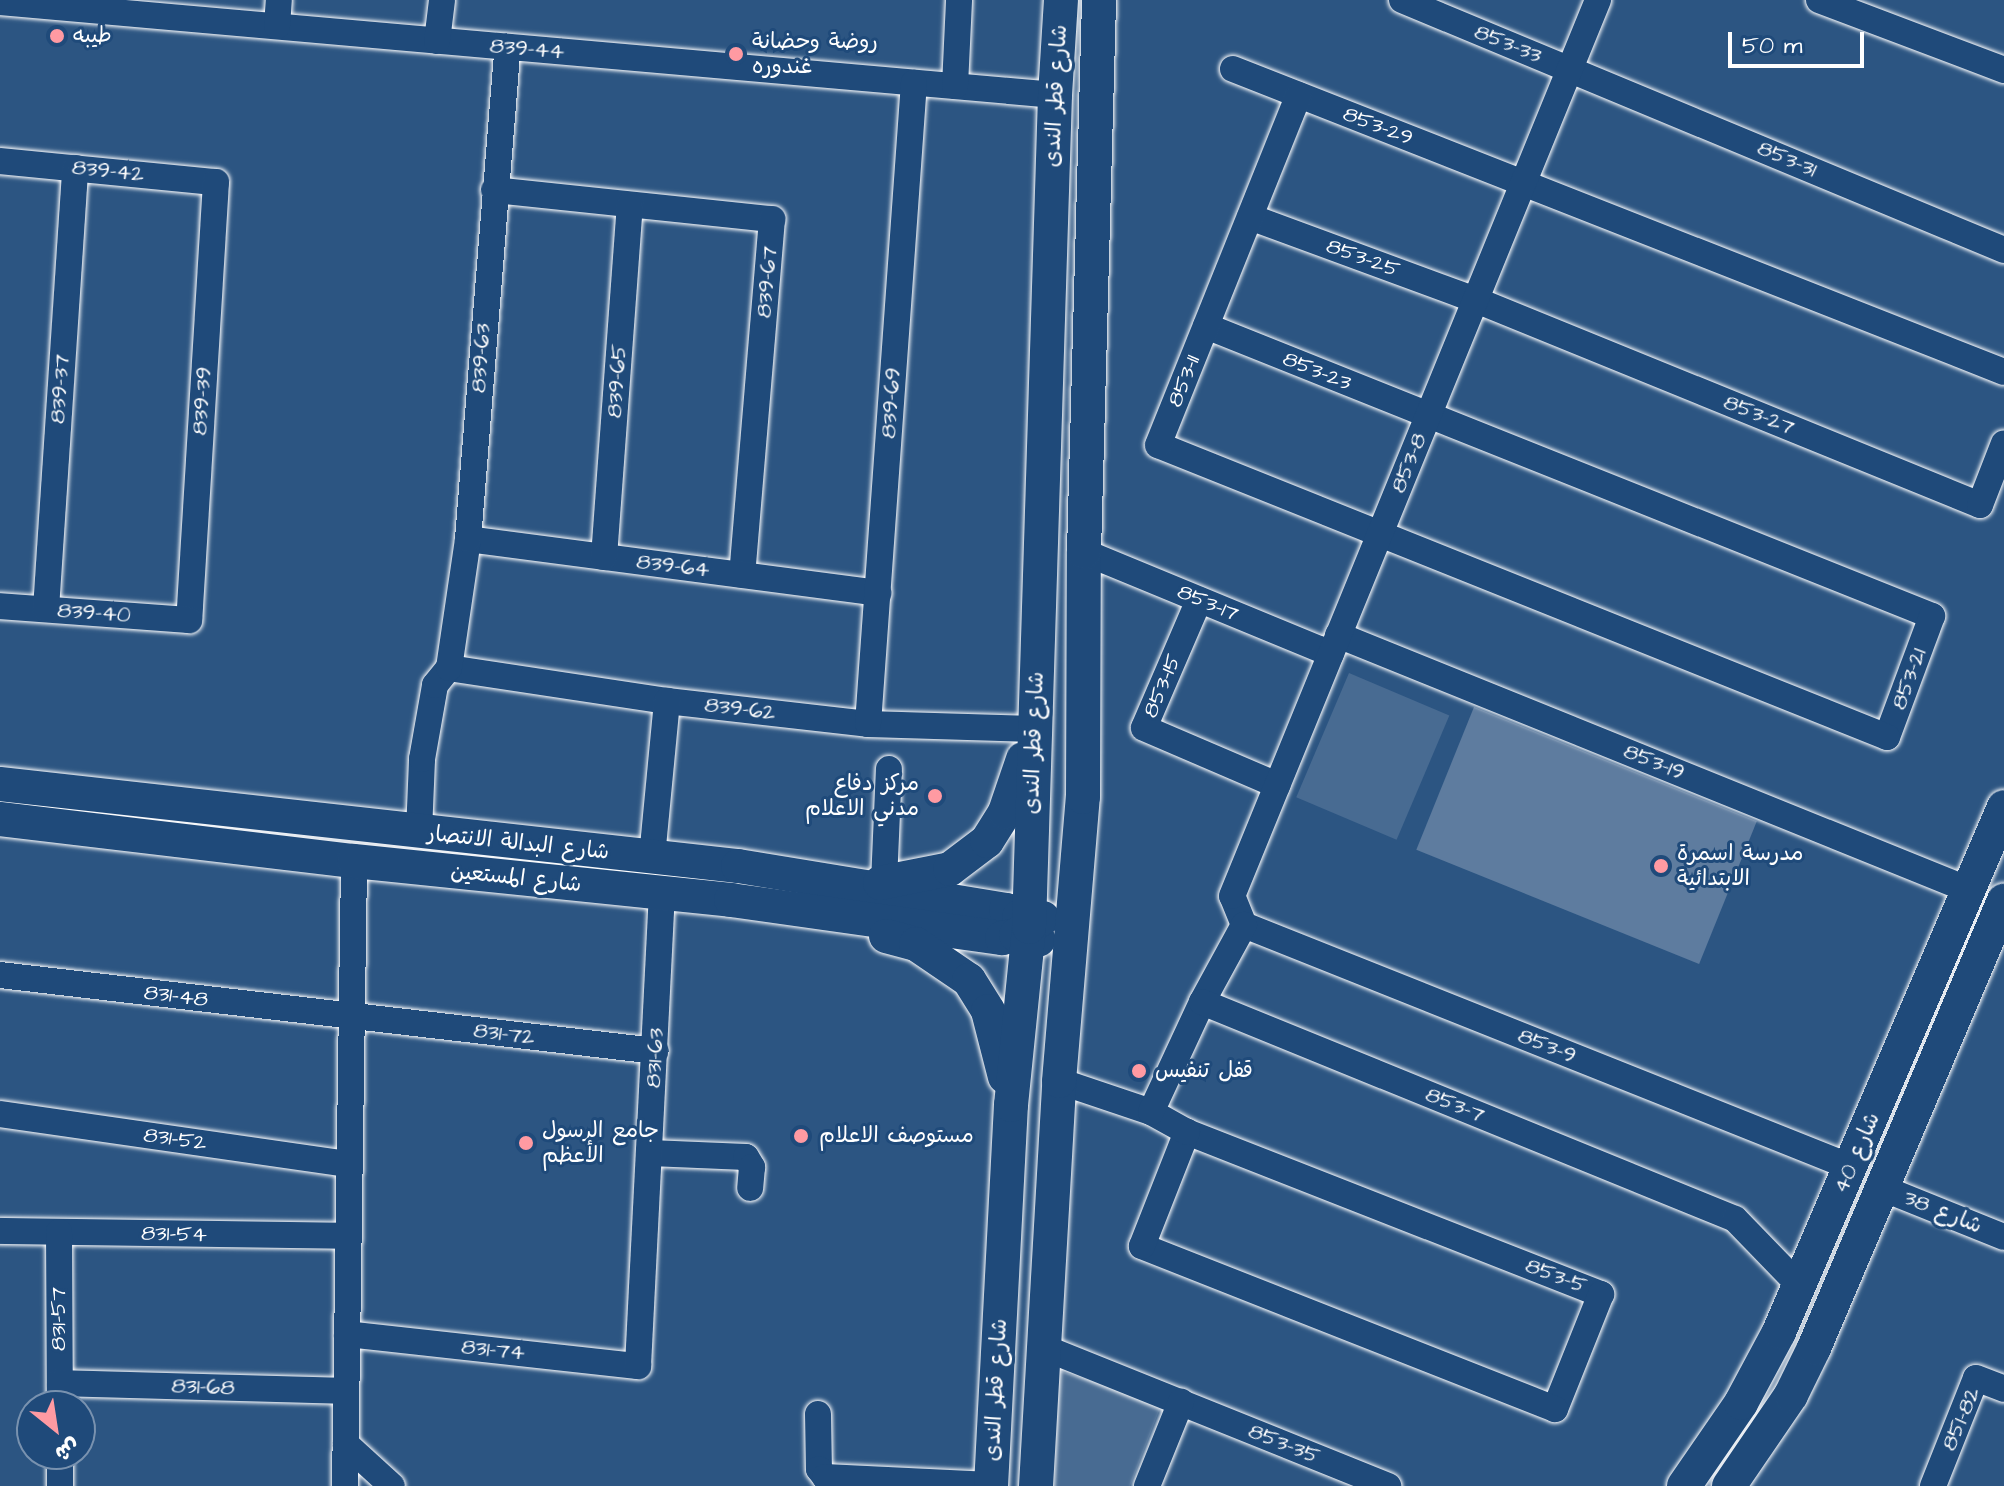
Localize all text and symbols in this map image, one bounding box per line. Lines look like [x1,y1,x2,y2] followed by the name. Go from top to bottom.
[1732,16,1868,66] scale bar
[1470,19,1546,69] street label: 853-33
[73,23,112,49] place label: طيبه
[1039,24,1073,168] street label: شارع قطر الندى
[48,27,66,45] marker: طيبه
[752,28,878,80] place label: روضة وحضانة غندوره
[1742,29,1802,63] text: 50 m
[489,33,565,65] street label: 839-44
[727,45,745,63] marker: روضة وحضانة غندوره
[1339,101,1417,151] street label: 853-29
[1753,135,1821,183] street label: 853-31
[71,154,145,188] street label: 839-42
[1323,233,1403,283] street label: 853-25
[751,245,783,319] street label: 839-67
[465,322,497,394] street label: 839-63
[601,343,633,419] street label: 839-65
[1279,345,1355,397] street label: 853-23
[1162,351,1206,411] street label: 853-11
[44,353,76,425] street label: 839-37
[186,366,218,436] street label: 839-39
[875,367,907,439] street label: 839-69
[1720,389,1798,441] street label: 853-27
[1385,429,1433,497] street label: 853-8
[635,548,711,584] street label: 839-64
[1173,578,1243,628] street label: 853-17
[56,597,132,629] street label: 839-40
[1886,645,1932,713] street label: 853-21
[1137,650,1187,722] street label: 853-15
[1018,671,1050,815] street label: شارع قطر الندى
[703,692,777,726] street label: 839-62
[1620,738,1688,786] street label: 853-19
[805,770,919,822] place label: مركز دفاع مدني الاعلام
[926,787,944,805] marker: مركز دفاع مدني الاعلام
[425,820,611,866] street label: شارع البدالة الانتصار
[1677,840,1804,892] place label: مدرسة اسمرة الابتدائية
[1652,857,1670,875] marker: مدرسة اسمرة الابتدائية
[449,858,583,898] street label: شارع المستعين
[142,979,210,1013] street label: 831-48
[472,1017,536,1051] street label: 831-72
[1514,1022,1580,1070] street label: 853-9
[640,1027,670,1089] street label: 831-63
[1155,1058,1253,1084] place label: قفل تنفيس
[1130,1062,1148,1080] marker: قفل تنفيس
[1422,1081,1488,1129] street label: 853-7
[1828,1109,1886,1197] street label: شارع 40
[542,1117,659,1168] place label: جامع الرسول الأعظم
[142,1122,208,1156] street label: 831-52
[819,1123,974,1149] place label: مستوصف الاعلام
[790,1125,812,1147] marker: مستوصف الاعلام
[517,1134,535,1152] marker: جامع الرسول الأعظم
[1900,1184,1986,1240] street label: شارع 38
[141,1220,207,1248] street label: 831-54
[1522,1252,1590,1300] street label: 853-5
[46,1287,72,1351] street label: 831-57
[979,1318,1013,1462] street label: شارع قطر الندى
[460,1334,526,1366] street label: 831-74
[171,1373,235,1401] street label: 831-68
[1936,1383,1986,1455] street label: 851-82
[16,1390,96,1470] north arrow
[1244,1418,1324,1470] street label: 853-35
[49,1430,85,1469] text: ش

